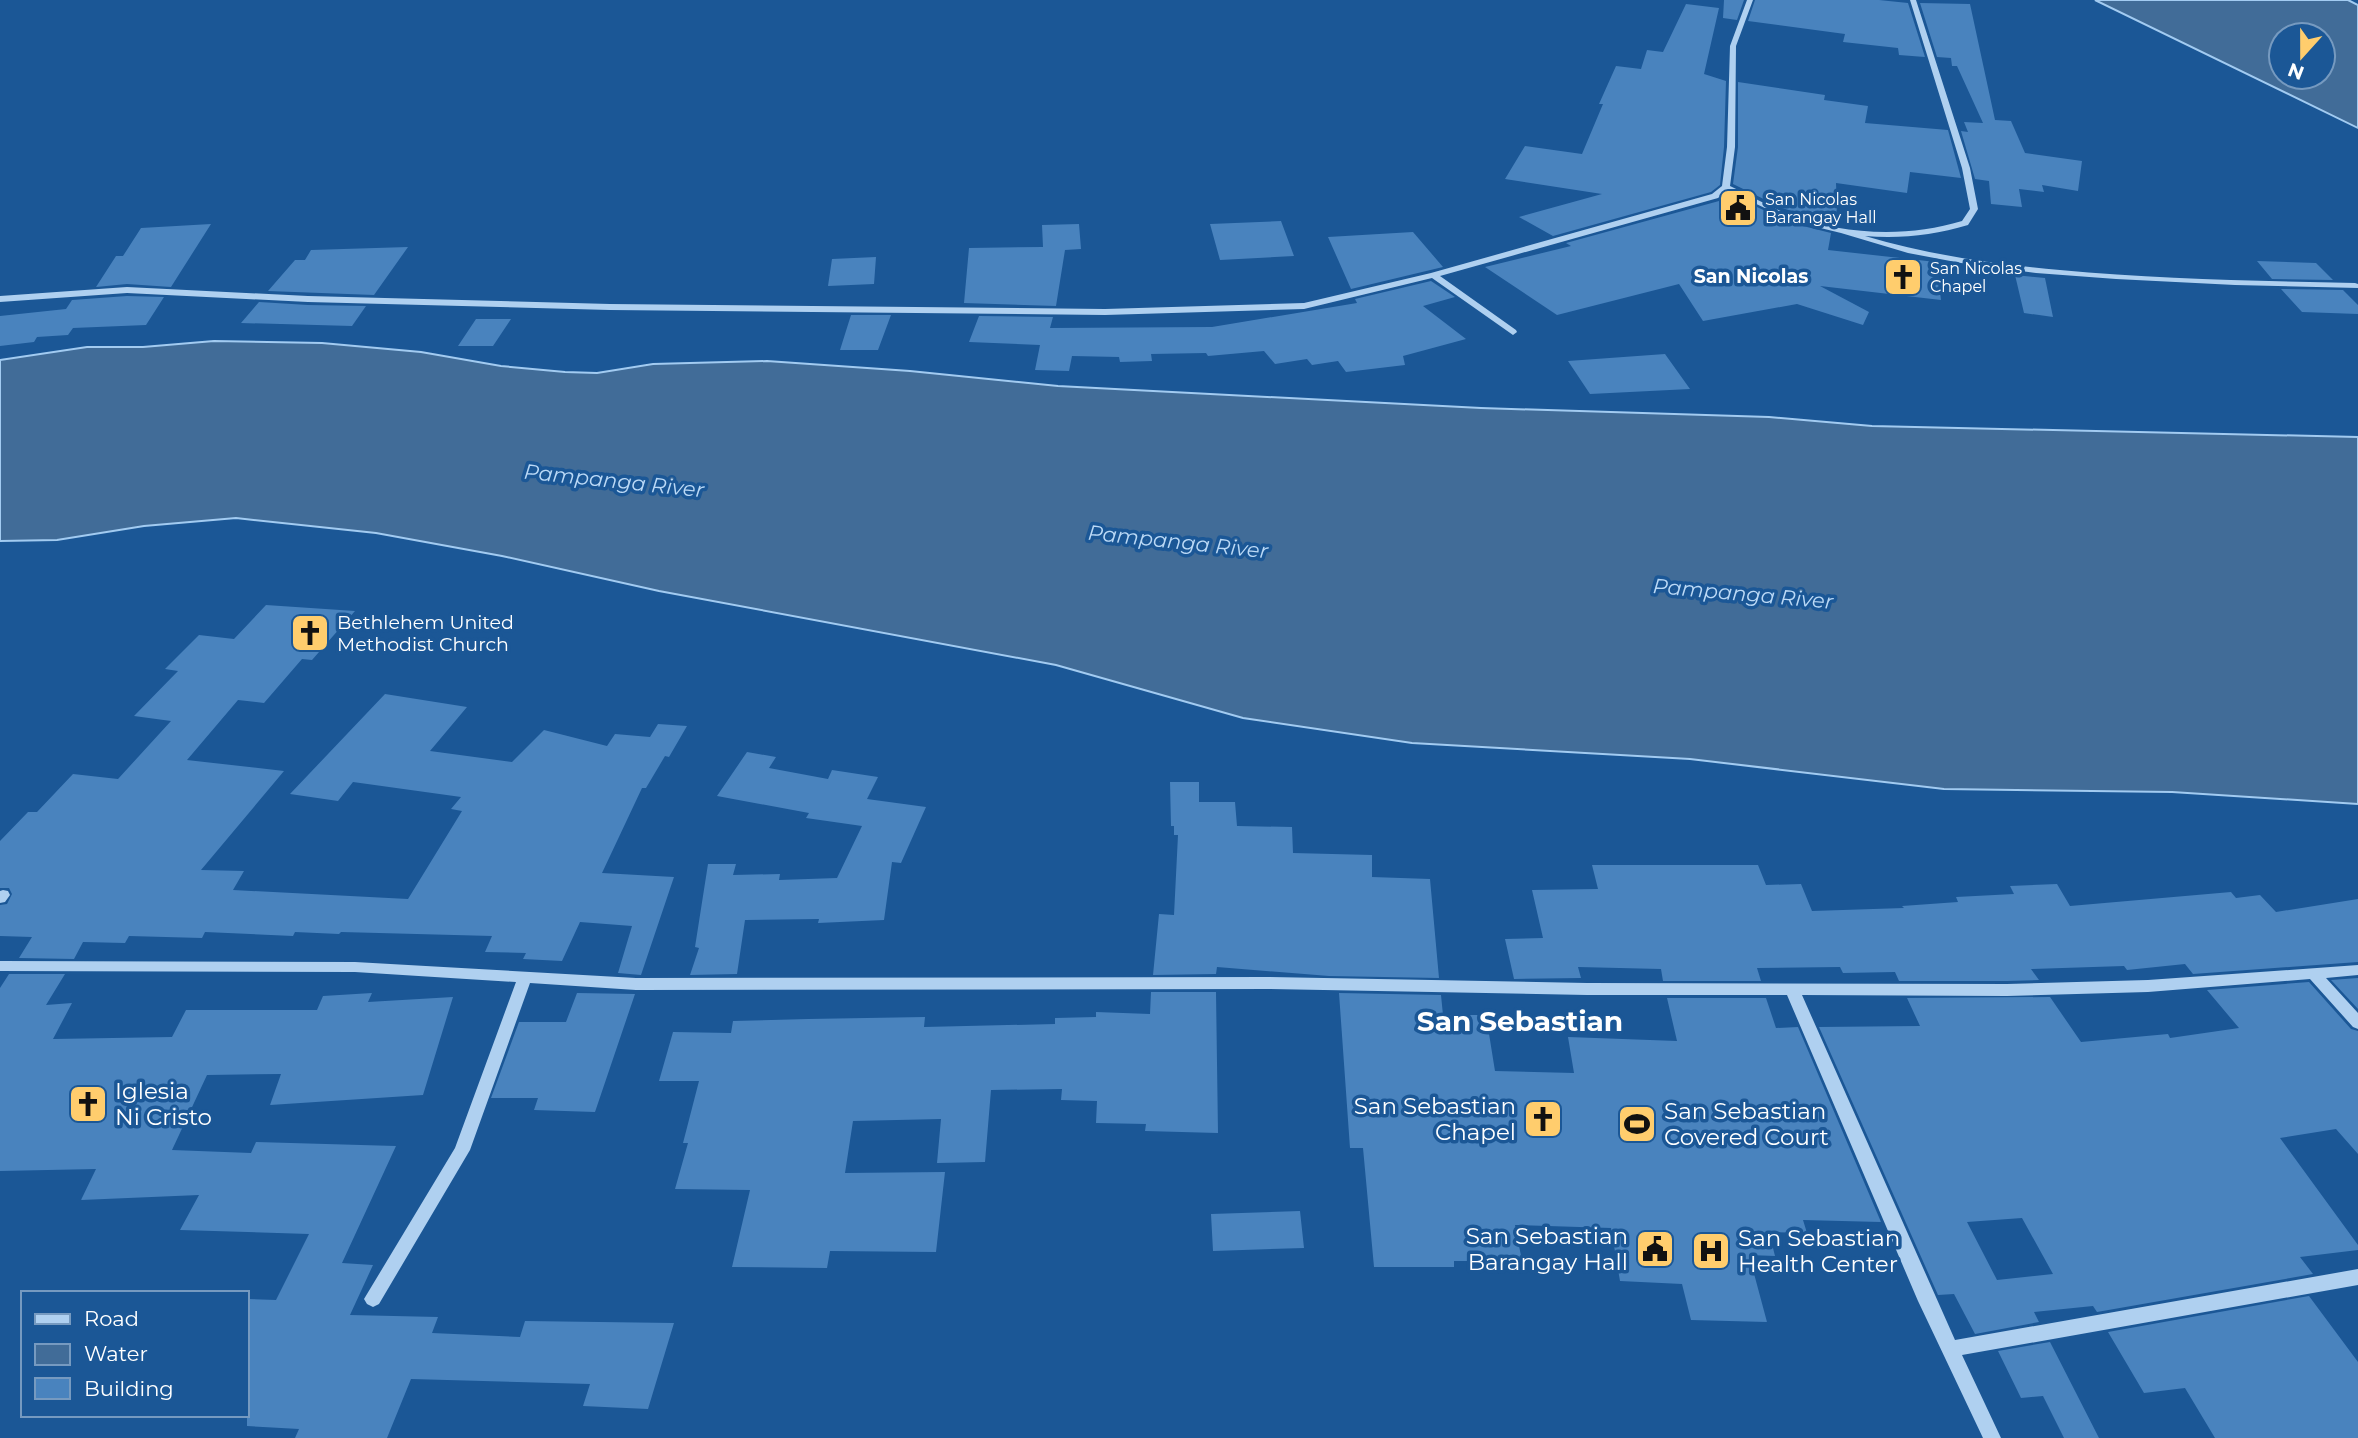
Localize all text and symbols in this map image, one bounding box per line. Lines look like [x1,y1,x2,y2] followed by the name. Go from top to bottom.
[2267,21,2337,91] north arrow
[2285,58,2307,85] text: N
[1717,187,1759,229] public building icon: San Nicolas Barangay Hall
[1765,190,1877,227] place label: San Nicolas Barangay Hall
[1882,256,1924,298] church icon: San Nicolas Chapel
[1930,259,2022,296] place label: San Nicolas Chapel
[1694,265,1808,288] district label: San Nicolas
[523,459,706,502] water label: Pampanga River
[1087,520,1270,563] water label: Pampanga River
[1652,573,1835,614] water label: Pampanga River
[337,611,514,656] place label: Bethlehem United Methodist Church
[289,612,331,654] church icon: Bethlehem United Methodist Church
[1417,1004,1623,1038] district label: San Sebastian
[115,1077,212,1131] place label: Iglesia Ni Cristo
[67,1083,109,1125] church icon: Iglesia Ni Cristo
[1354,1092,1516,1146] place label: San Sebastian Chapel
[1664,1097,1829,1151] place label: San Sebastian Covered Court
[1522,1098,1564,1140] church icon: San Sebastian Chapel
[1616,1103,1658,1145] sports icon: San Sebastian Covered Court
[1466,1222,1628,1276] place label: San Sebastian Barangay Hall
[1738,1224,1900,1278] place label: San Sebastian Health Center
[1634,1228,1676,1270] public building icon: San Sebastian Barangay Hall
[1690,1230,1732,1272] hospital icon: San Sebastian Health Center
[21,1291,248,1417] legend
[84,1306,139,1331] text: Road
[84,1341,148,1366] text: Water
[84,1376,174,1401] text: Building

